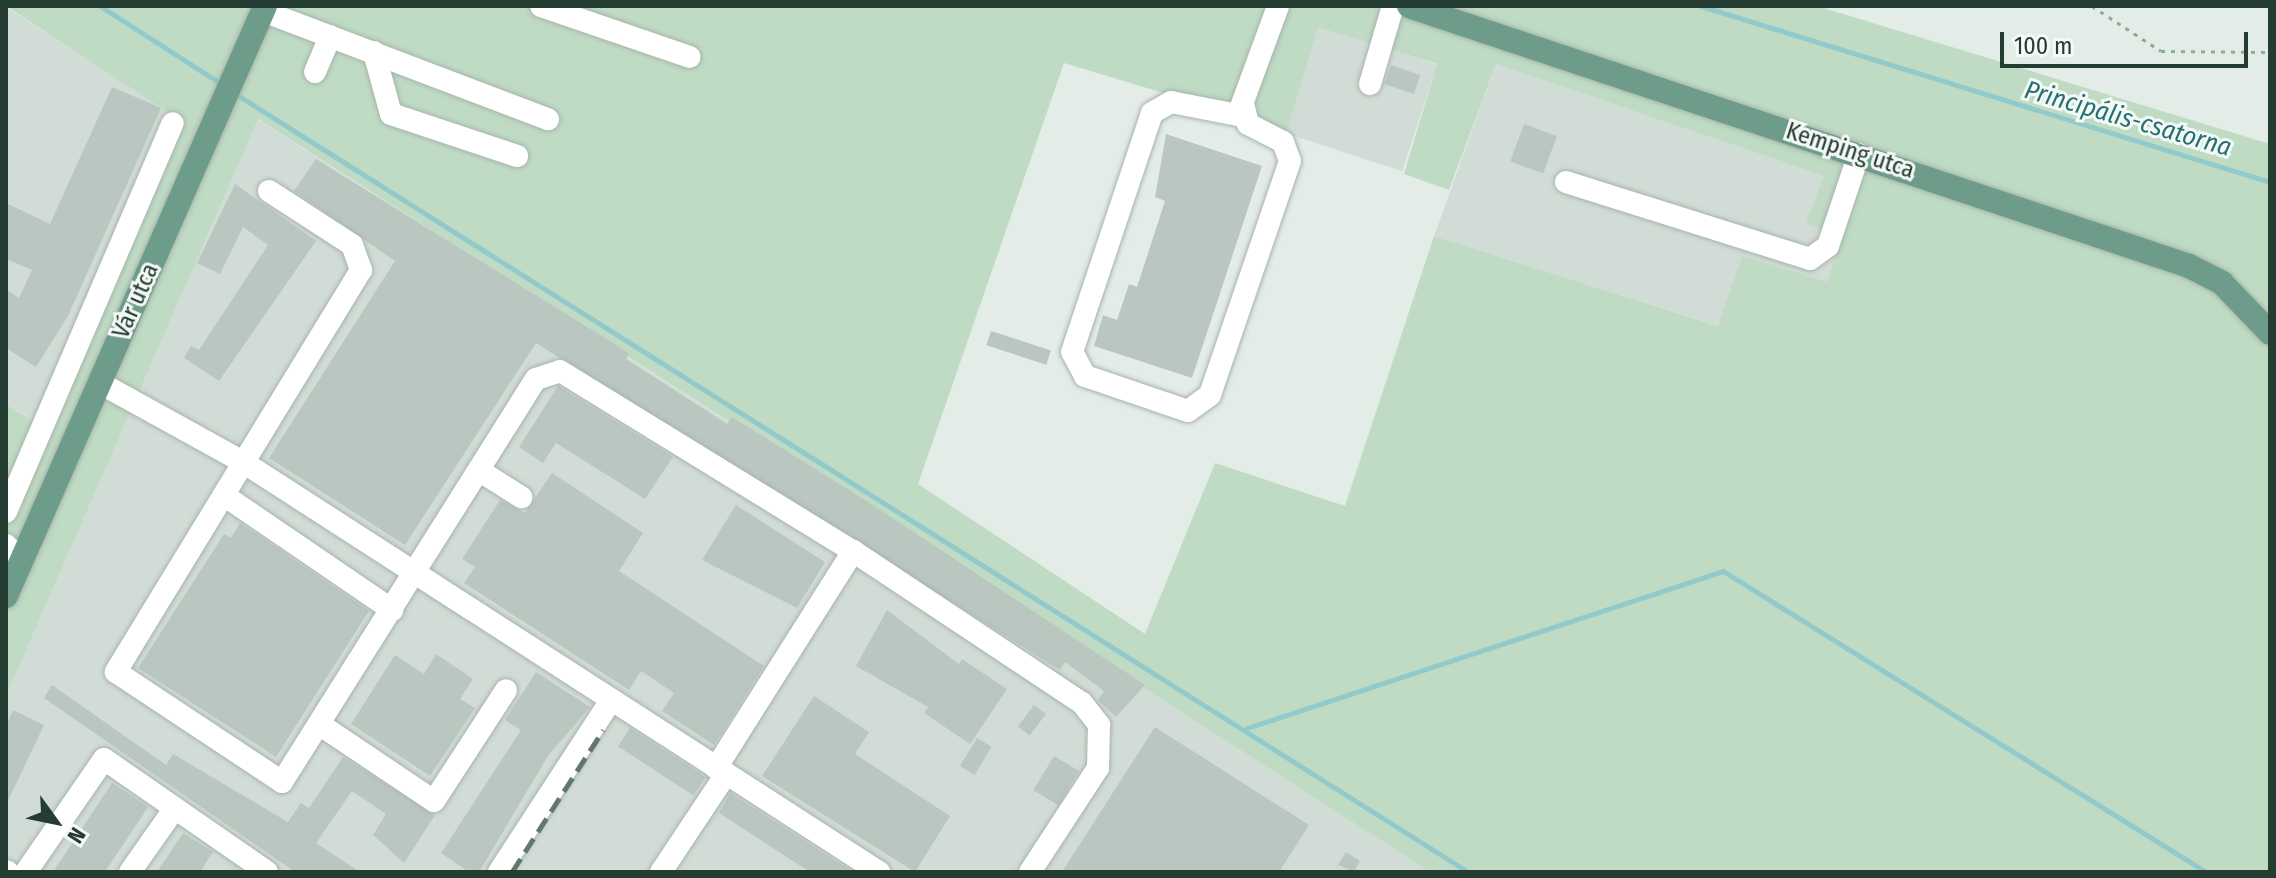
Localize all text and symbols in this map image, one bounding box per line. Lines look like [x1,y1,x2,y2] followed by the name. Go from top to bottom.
[2004,16,2252,66] scale bar
[2014,32,2072,60] text: 100 m
[2021,75,2235,163] water label: Principális-csatorna
[1782,117,1918,185] street label: Kemping utca
[107,259,165,343] street label: Vár utca
[16,782,96,862] north arrow
[62,822,91,848] text: N

